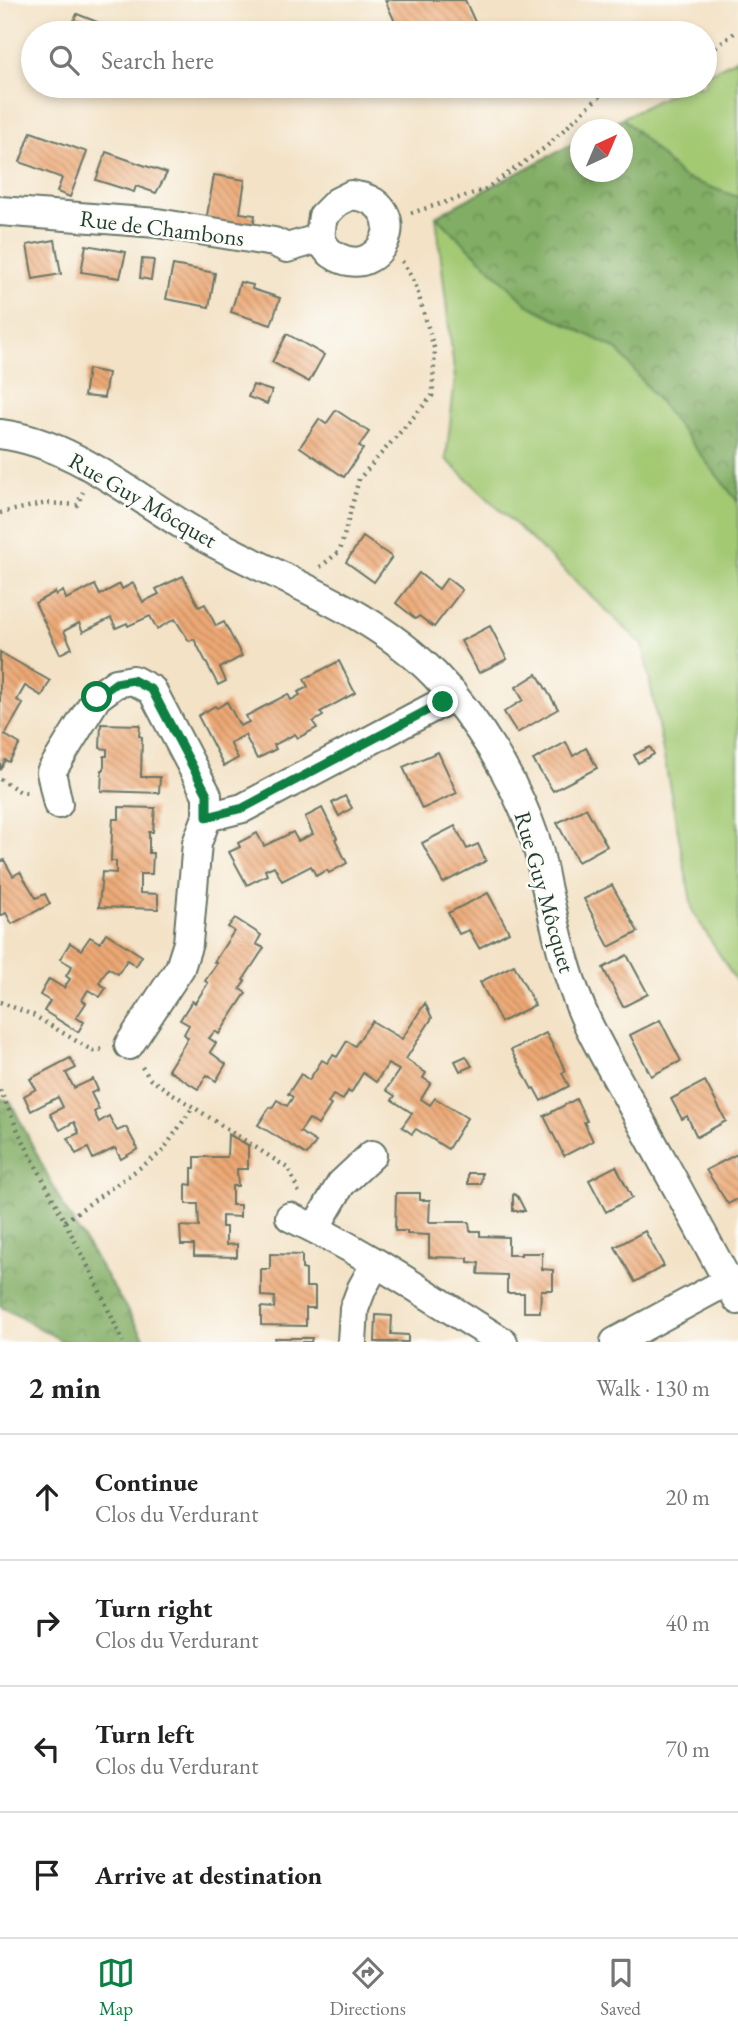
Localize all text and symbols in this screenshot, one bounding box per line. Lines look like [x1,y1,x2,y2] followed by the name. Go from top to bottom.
[21,21,717,98] search box
[45,41,83,79] icon: search
[101,43,214,77] text: Search here
[570,119,633,182] north arrow
[78,203,246,253] street label: Rue de Chambons
[63,445,223,555] street label: Rue Guy Môcquet
[81,681,112,712] route start
[427,686,458,717] route end
[508,808,583,977] street label: Rue Guy Môcquet
[28,1368,101,1407] text: 2 min
[596,1373,710,1403] text: Walk · 130 m
[95,1465,198,1499] text: Continue
[28,1478,66,1516] icon: ahead
[665,1482,710,1512] text: 20 m
[95,1499,258,1529] text: Clos du Verdurant
[95,1591,213,1625] text: Turn right
[28,1604,66,1642] icon: right
[665,1608,710,1638] text: 40 m
[95,1625,258,1655] text: Clos du Verdurant
[95,1717,194,1751] text: Turn left
[28,1730,66,1768] icon: left
[665,1734,710,1764] text: 70 m
[95,1751,258,1781] text: Clos du Verdurant
[28,1856,66,1894] icon: arrive
[95,1858,322,1892] text: Arrive at destination
[97,1954,135,2021] tab: Map
[329,1954,406,2021] tab: Directions
[600,1954,641,2021] tab: Saved

